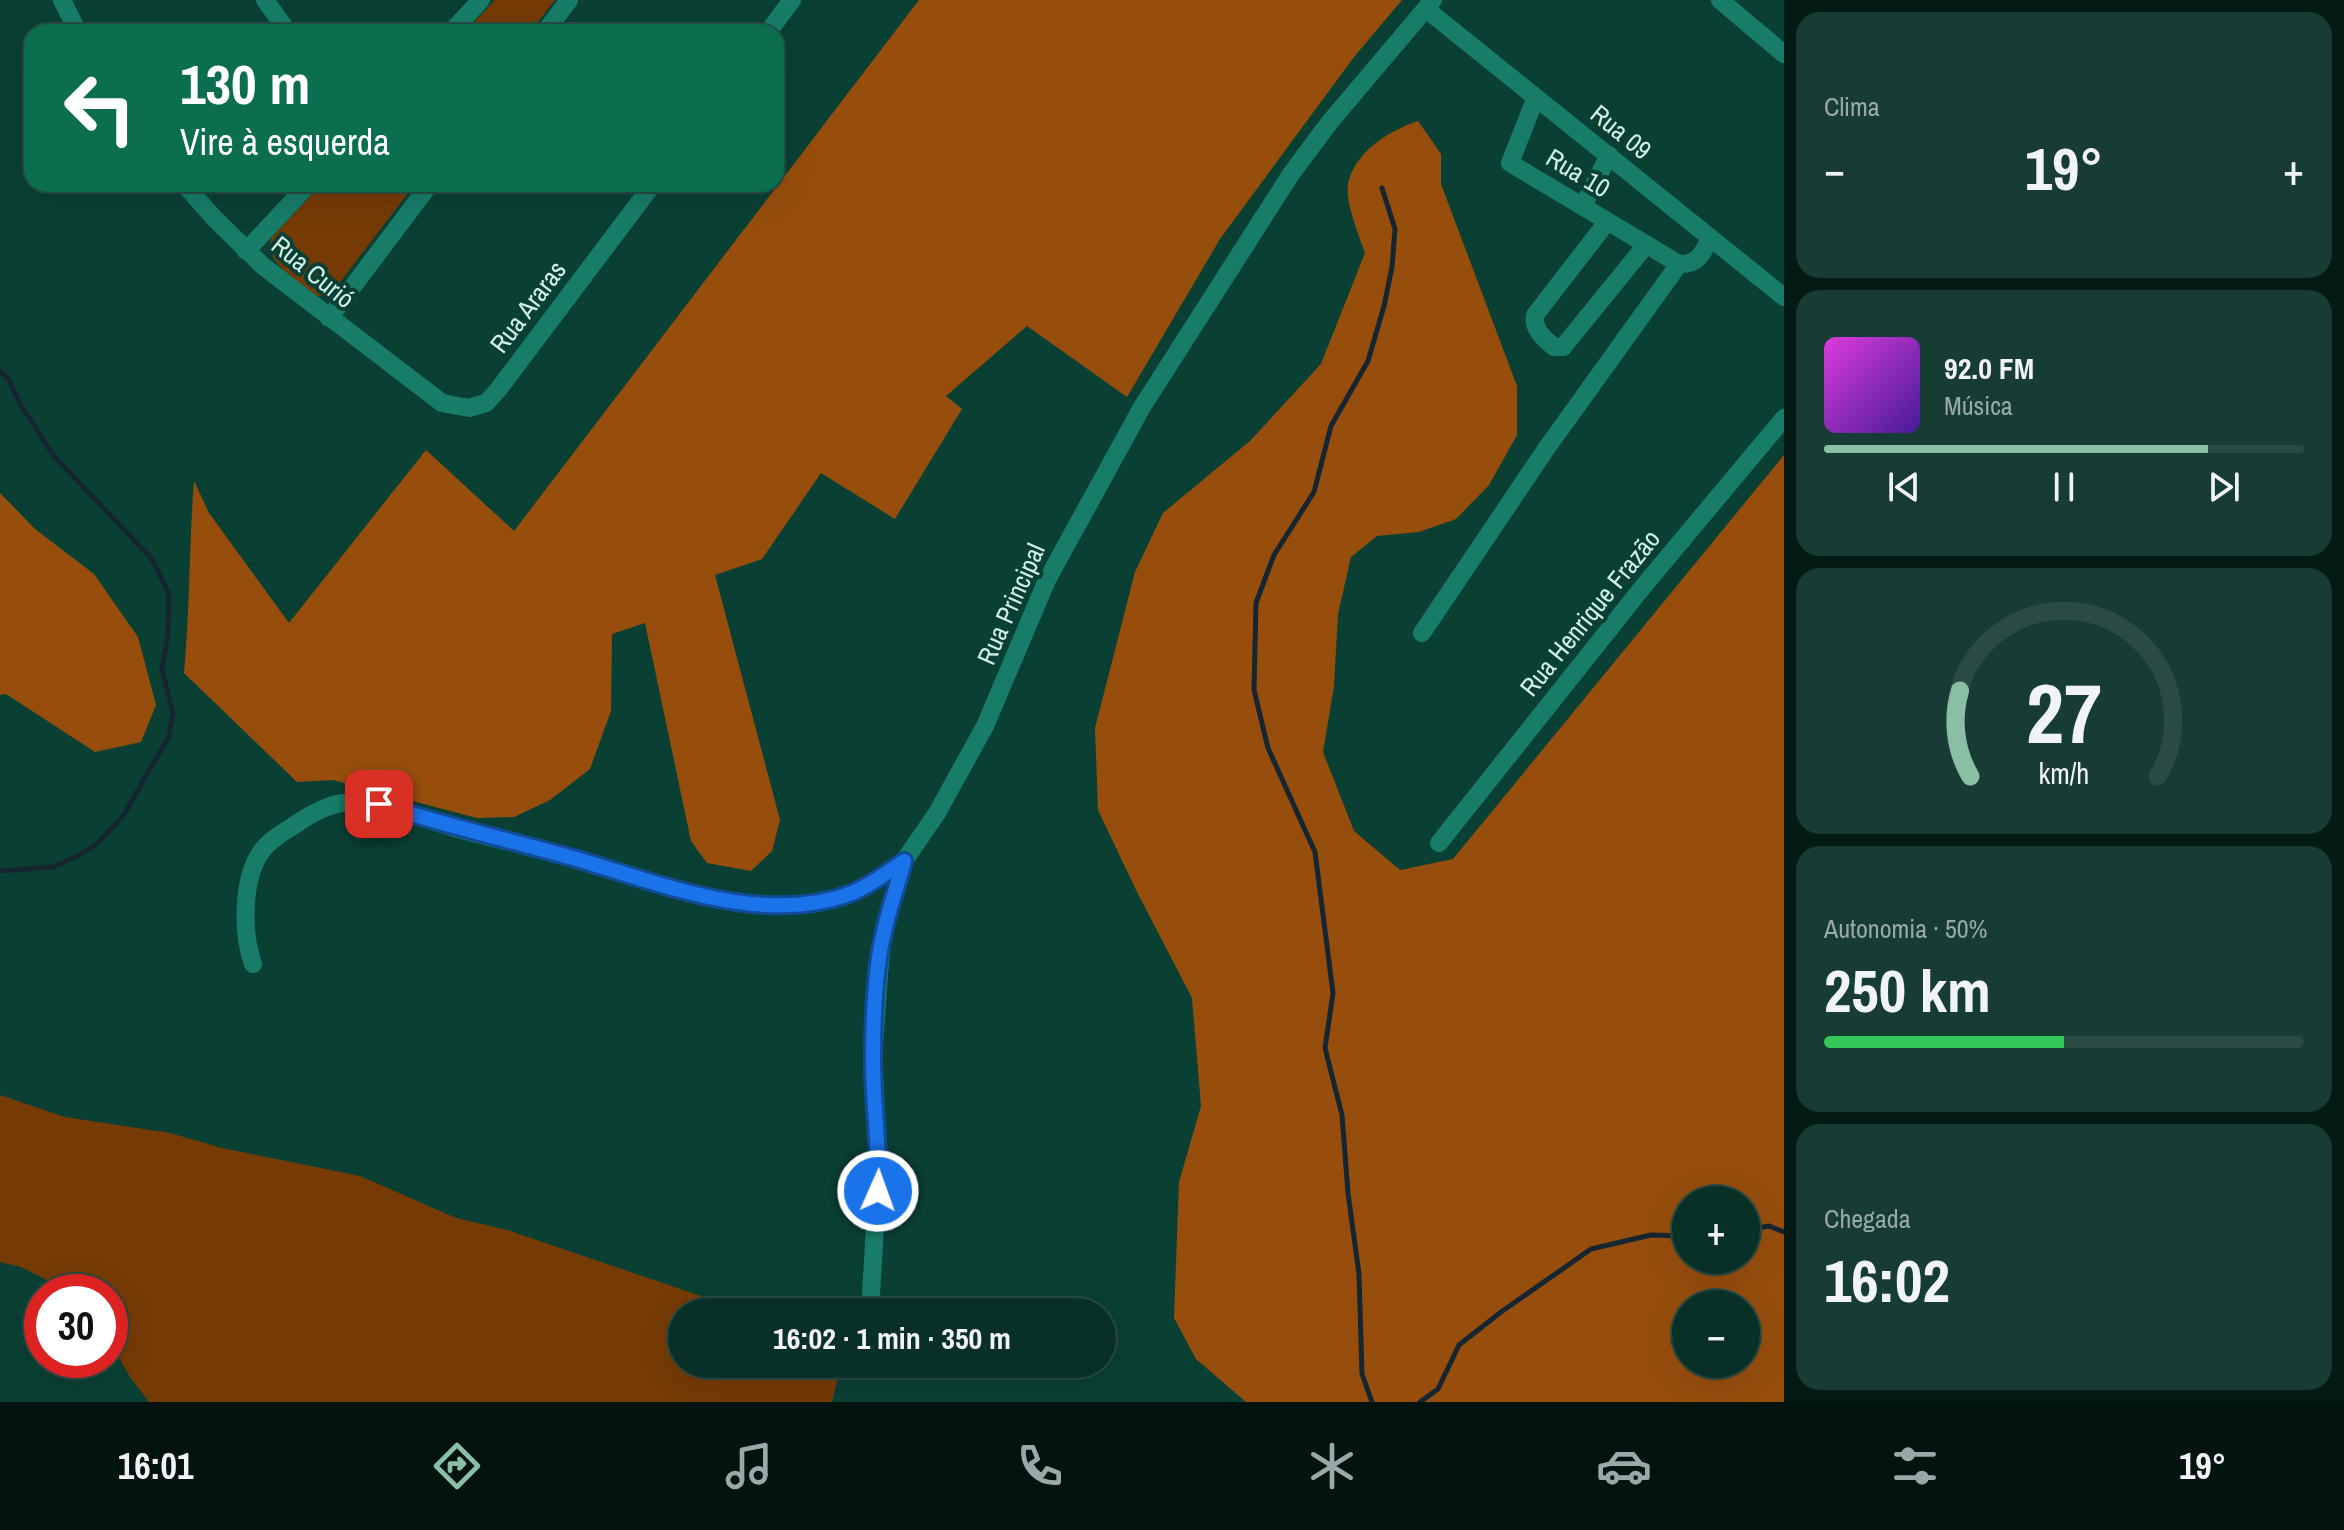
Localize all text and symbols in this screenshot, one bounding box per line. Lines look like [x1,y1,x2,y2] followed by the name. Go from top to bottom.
[180,46,310,121] text: 130 m
[48,56,152,160] icon: left
[1824,89,1880,124] text: Clima
[1584,96,1659,167] street label: Rua 09
[180,118,390,166] text: Vire à esquerda
[2025,128,2103,209] text: 19°
[1824,139,1845,199] text: −
[2283,139,2304,199] text: +
[1540,140,1617,205] street label: Rua 10
[265,227,362,316] street label: Rua Curió
[482,254,574,360] street label: Rua Araras
[1944,348,2034,388] text: 92.0 FM
[1944,388,2013,423] text: Música
[1882,465,1926,509] icon: previous
[2042,465,2086,509] icon: pause
[2202,465,2246,509] icon: next
[1512,522,1668,703] street label: Rua Henrique Frazão
[968,538,1053,670] street label: Rua Principal
[2026,657,2102,769] text: 27
[2039,754,2089,793] text: km/h
[345,770,413,838] pin
[357,782,401,826] icon: arrive
[1824,911,1988,946] text: Autonomia · 50%
[1824,950,1991,1031] text: 250 km
[836,1149,920,1233] position arrow
[1672,1186,1760,1378] map controls
[1672,1186,1760,1274] button: +
[1824,1201,1911,1236] text: Chegada
[1824,1240,1950,1321] text: 16:02
[24,1274,128,1378] speed limit sign: 30
[1672,1290,1760,1378] button: −
[773,1318,1011,1358] text: 16:02 · 1 min · 350 m
[429,1438,485,1494] icon: directions
[721,1438,777,1494] icon: music
[1012,1438,1068,1494] icon: phone
[1304,1438,1360,1494] icon: climate
[1596,1438,1652,1494] icon: car
[1887,1438,1943,1494] icon: filters
[118,1442,193,1490] text: 16:01
[2179,1442,2226,1490] text: 19°

